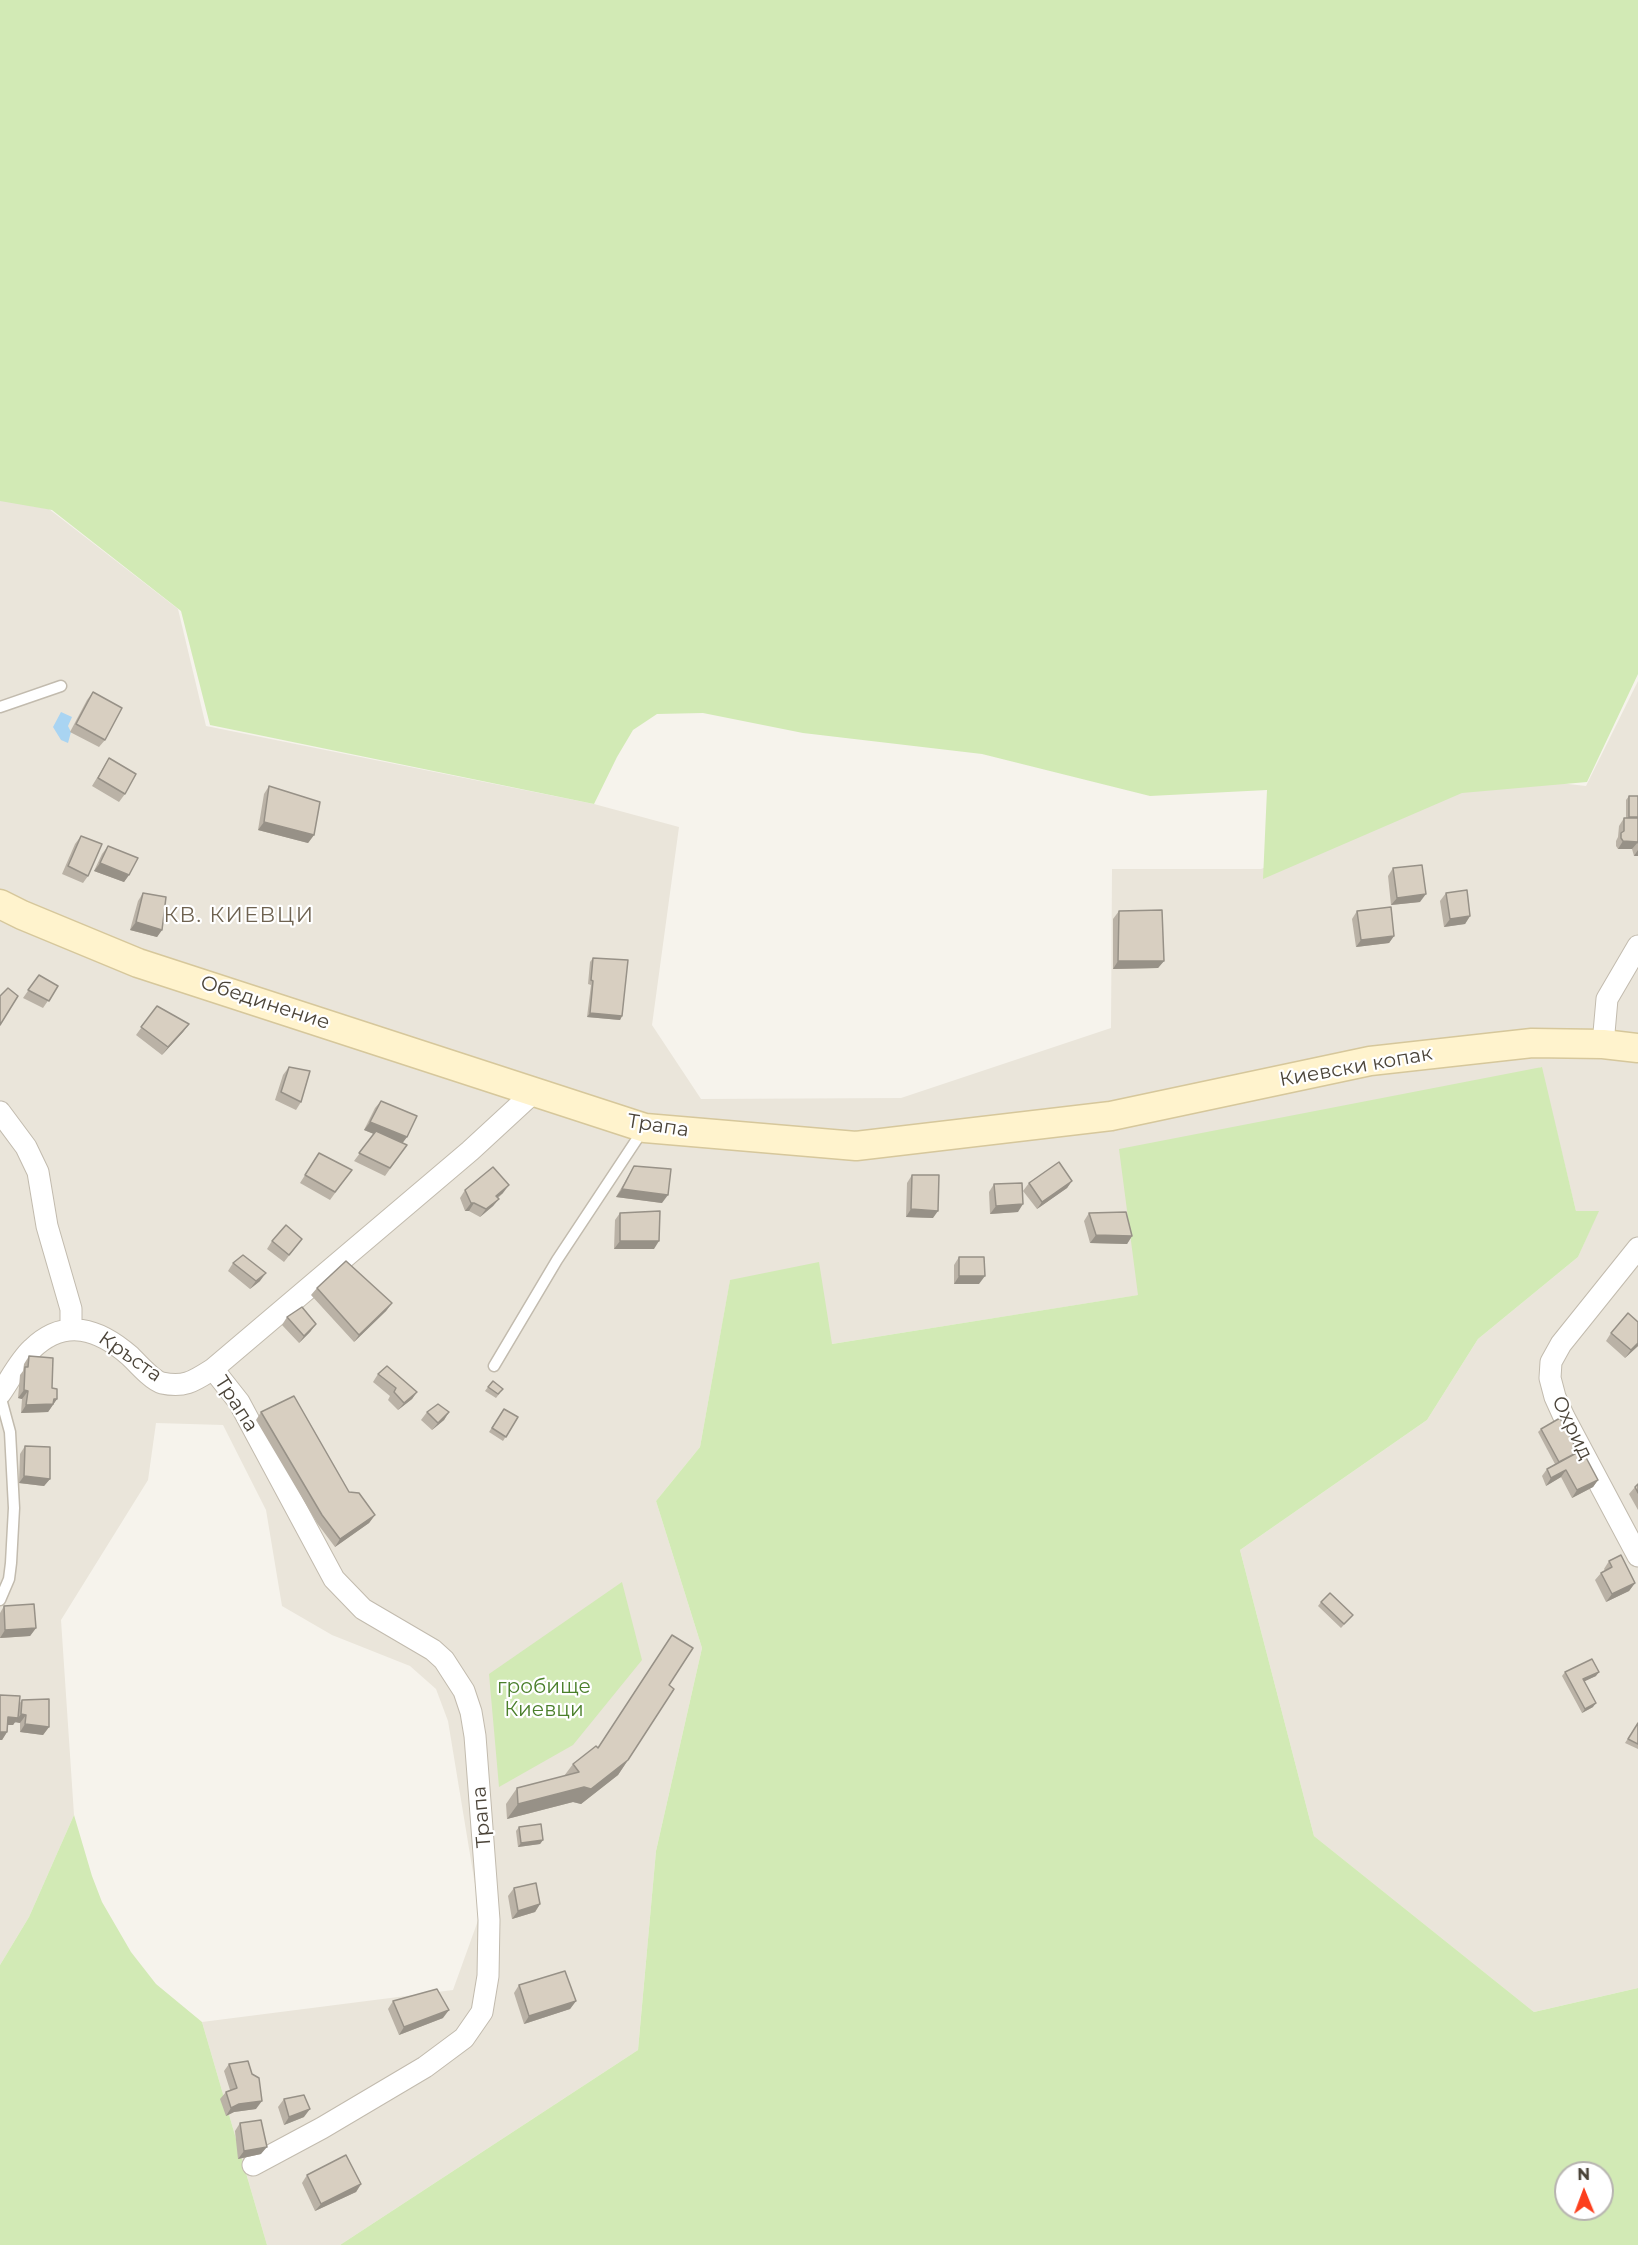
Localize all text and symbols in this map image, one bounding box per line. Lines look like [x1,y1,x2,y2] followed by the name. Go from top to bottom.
[164,903,314,929] district label: КВ. КИЕВЦИ
[197,971,333,1035] street label: Обединение
[1278,1042,1434,1092] street label: Киевски копак
[626,1109,690,1143] street label: Трапа
[94,1327,166,1387] street label: Кръста
[209,1371,263,1437] street label: Трапа
[1546,1392,1598,1464] street label: Охрид
[497,1675,591,1722] park label: гробище Киевци
[467,1785,497,1849] street label: Трапа
[1554,2161,1614,2221] north arrow
[1577,2165,1590,2184] text: N

